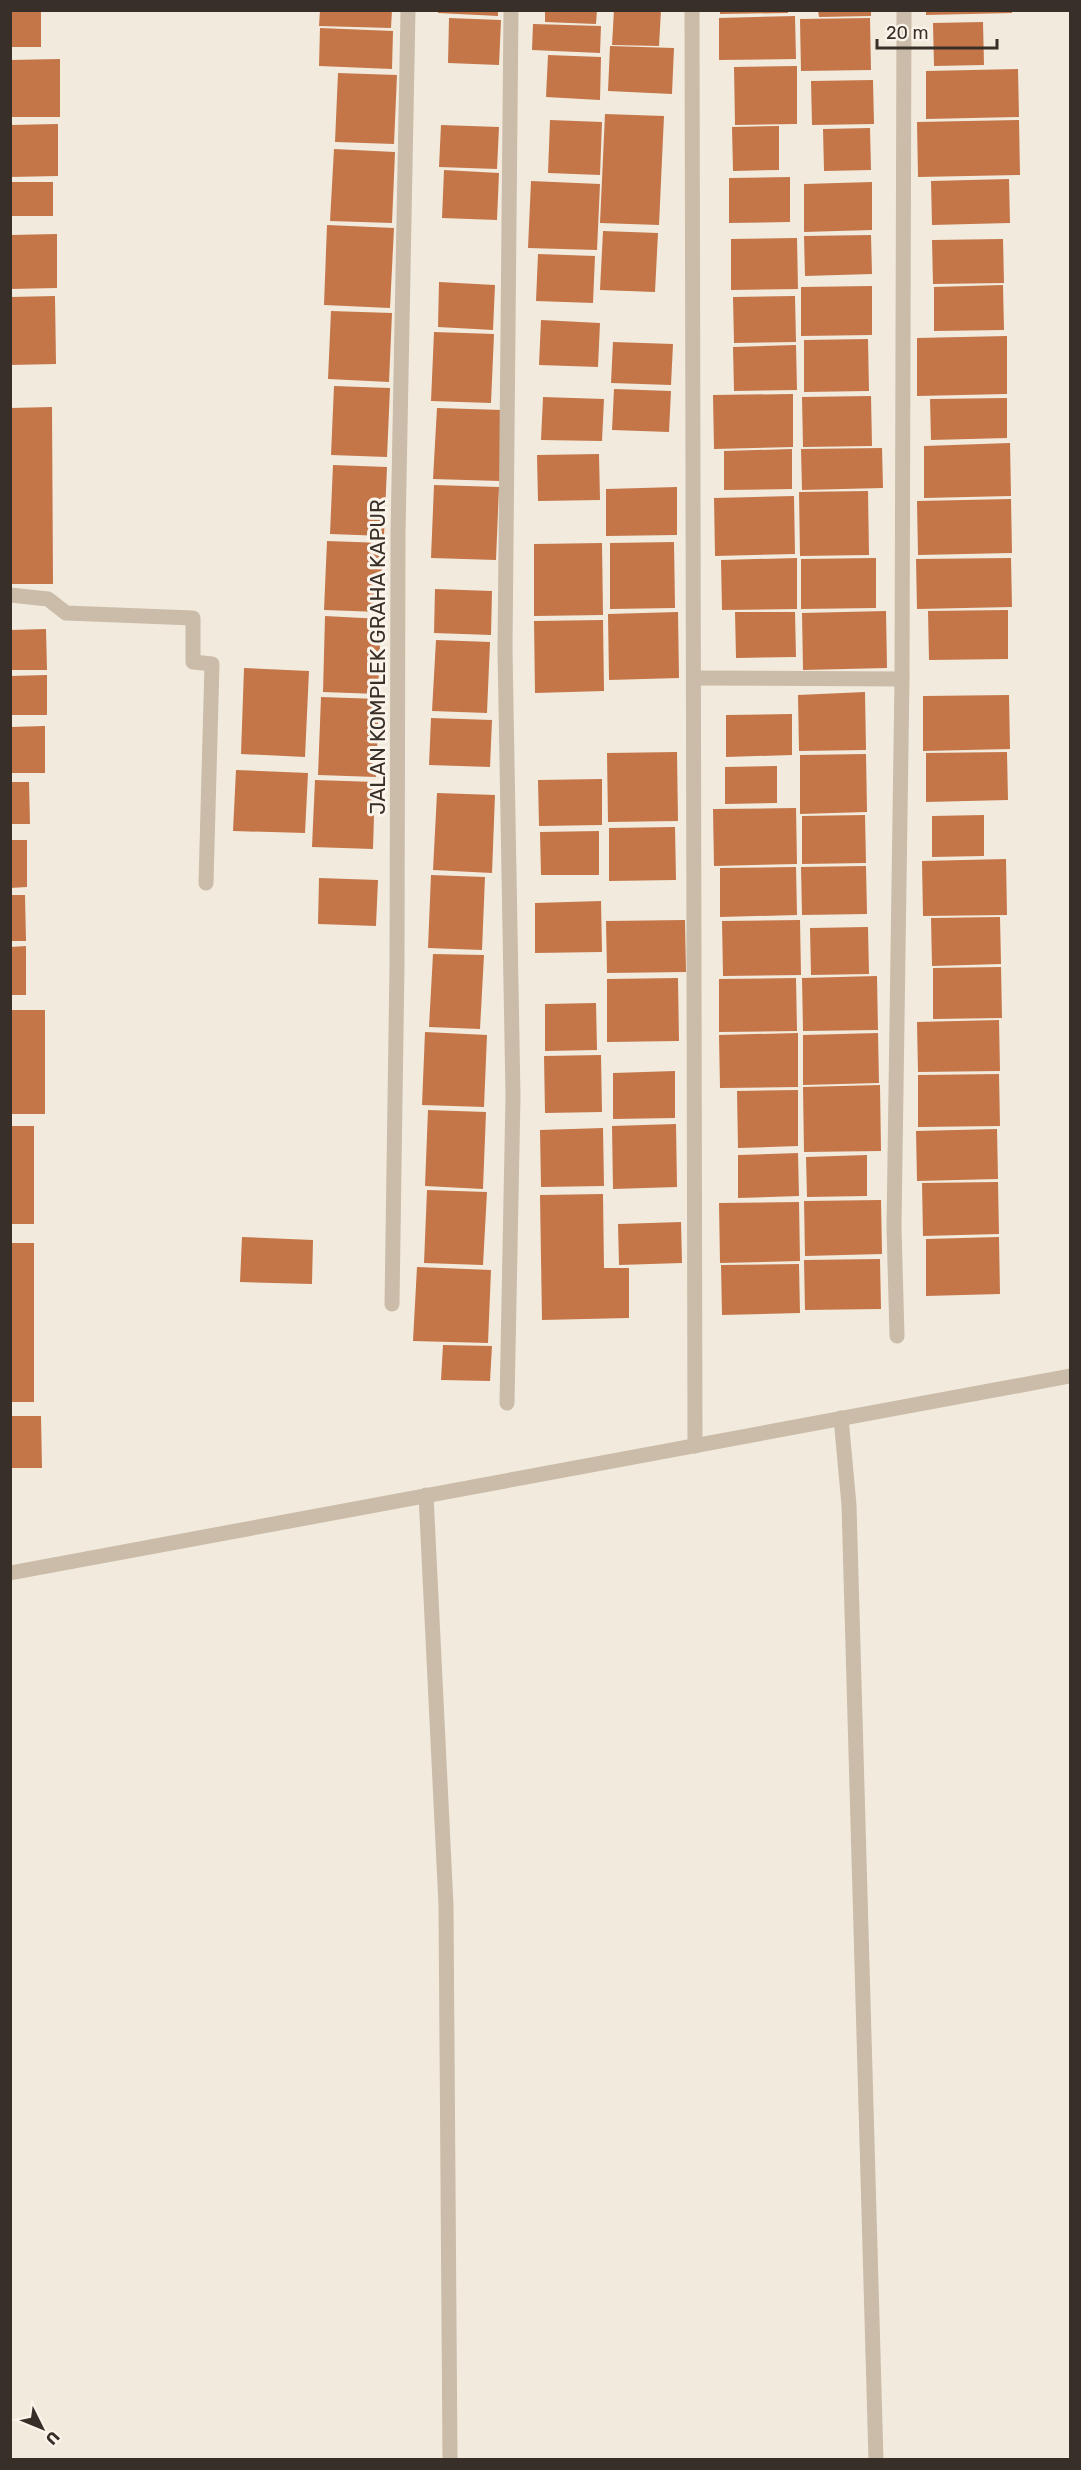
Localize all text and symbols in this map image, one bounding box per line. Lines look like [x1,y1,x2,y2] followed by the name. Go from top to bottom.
[877,12,997,50] scale bar
[886,22,928,44] text: 20 m
[365,499,390,815] street label: JALAN KOMPLEK GRAHA KAPUR
[12,2398,72,2458] north arrow
[42,2427,64,2449] text: U

